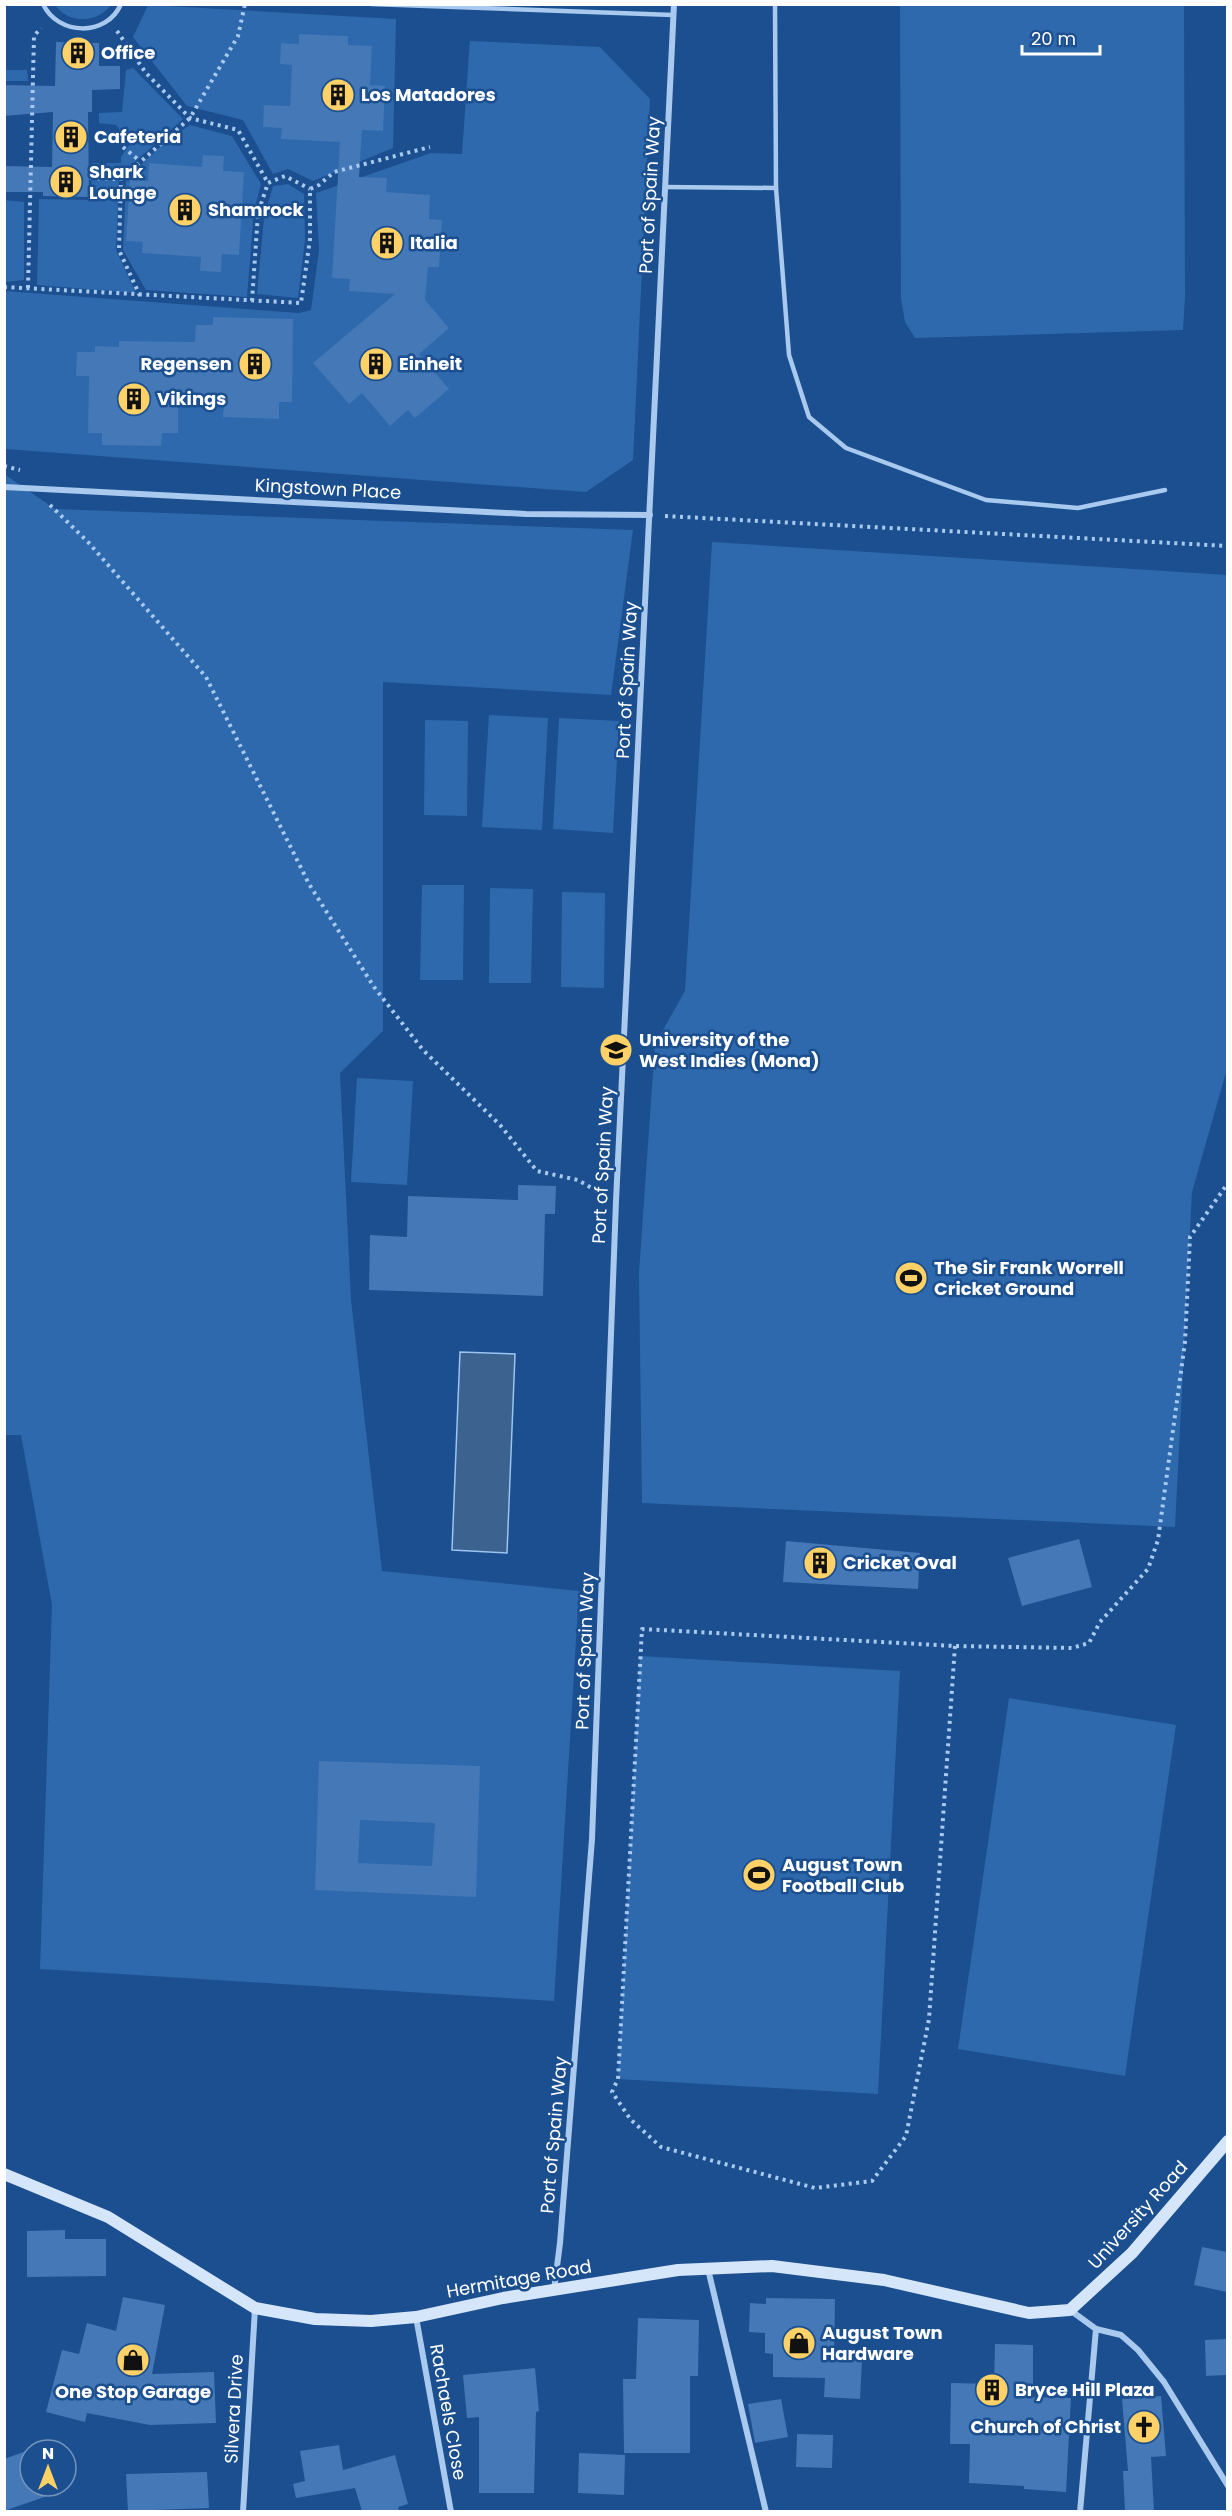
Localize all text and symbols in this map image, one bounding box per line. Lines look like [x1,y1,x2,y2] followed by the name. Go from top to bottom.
[1022,18,1100,56] scale bar
[1031,26,1076,51] text: 20 m
[60,35,96,71] building icon: Office
[101,40,155,65] place label: Office
[320,77,356,113] building icon: Los Matadores
[361,82,496,107] place label: Los Matadores
[633,116,666,274] street label: Port of Spain Way
[53,119,89,155] building icon: Cafeteria
[94,124,181,149] place label: Cafeteria
[89,159,157,205] place label: Shark Lounge
[48,164,84,200] building icon: Shark Lounge
[167,192,203,228] building icon: Shamrock
[208,197,305,222] place label: Shamrock
[369,225,405,261] building icon: Italia
[410,230,458,255] place label: Italia
[237,346,273,382] building icon: Regensen
[358,346,394,382] building icon: Einheit
[140,351,232,376] place label: Regensen
[399,351,462,376] place label: Einheit
[116,381,152,417] building icon: Vikings
[157,386,226,411] place label: Vikings
[254,472,402,505] street label: Kingstown Place
[610,601,643,759] street label: Port of Spain Way
[639,1027,820,1073] place label: University of the West Indies (Mona)
[598,1032,634,1068] school or university icon: University of the West Indies (Mona)
[586,1086,619,1244] street label: Port of Spain Way
[934,1255,1124,1301] place label: The Sir Frank Worrell Cricket Ground
[893,1260,929,1296] sports icon: The Sir Frank Worrell Cricket Ground
[802,1545,838,1581] building icon: Cricket Oval
[843,1550,957,1575] place label: Cricket Oval
[569,1572,600,1730] street label: Port of Spain Way
[782,1852,904,1898] place label: August Town Football Club
[741,1857,777,1893] sports icon: August Town Football Club
[534,2055,573,2215] street label: Port of Spain Way
[1082,2155,1193,2274] street label: University Road
[444,2253,593,2304] street label: Hermitage Road
[822,2320,943,2366] place label: August Town Hardware
[781,2325,817,2361] shop icon: August Town Hardware
[115,2342,151,2378] shop icon: One Stop Garage
[424,2342,473,2482] street label: Rachaels Close
[218,2354,249,2464] street label: Silvera Drive
[974,2372,1010,2408] building icon: Bryce Hill Plaza
[1015,2377,1155,2402] place label: Bryce Hill Plaza
[55,2379,211,2404] place label: One Stop Garage
[1126,2409,1162,2445] church icon: Church of Christ
[971,2414,1121,2439] place label: Church of Christ
[18,2438,78,2498] north arrow
[42,2442,54,2465] text: N

